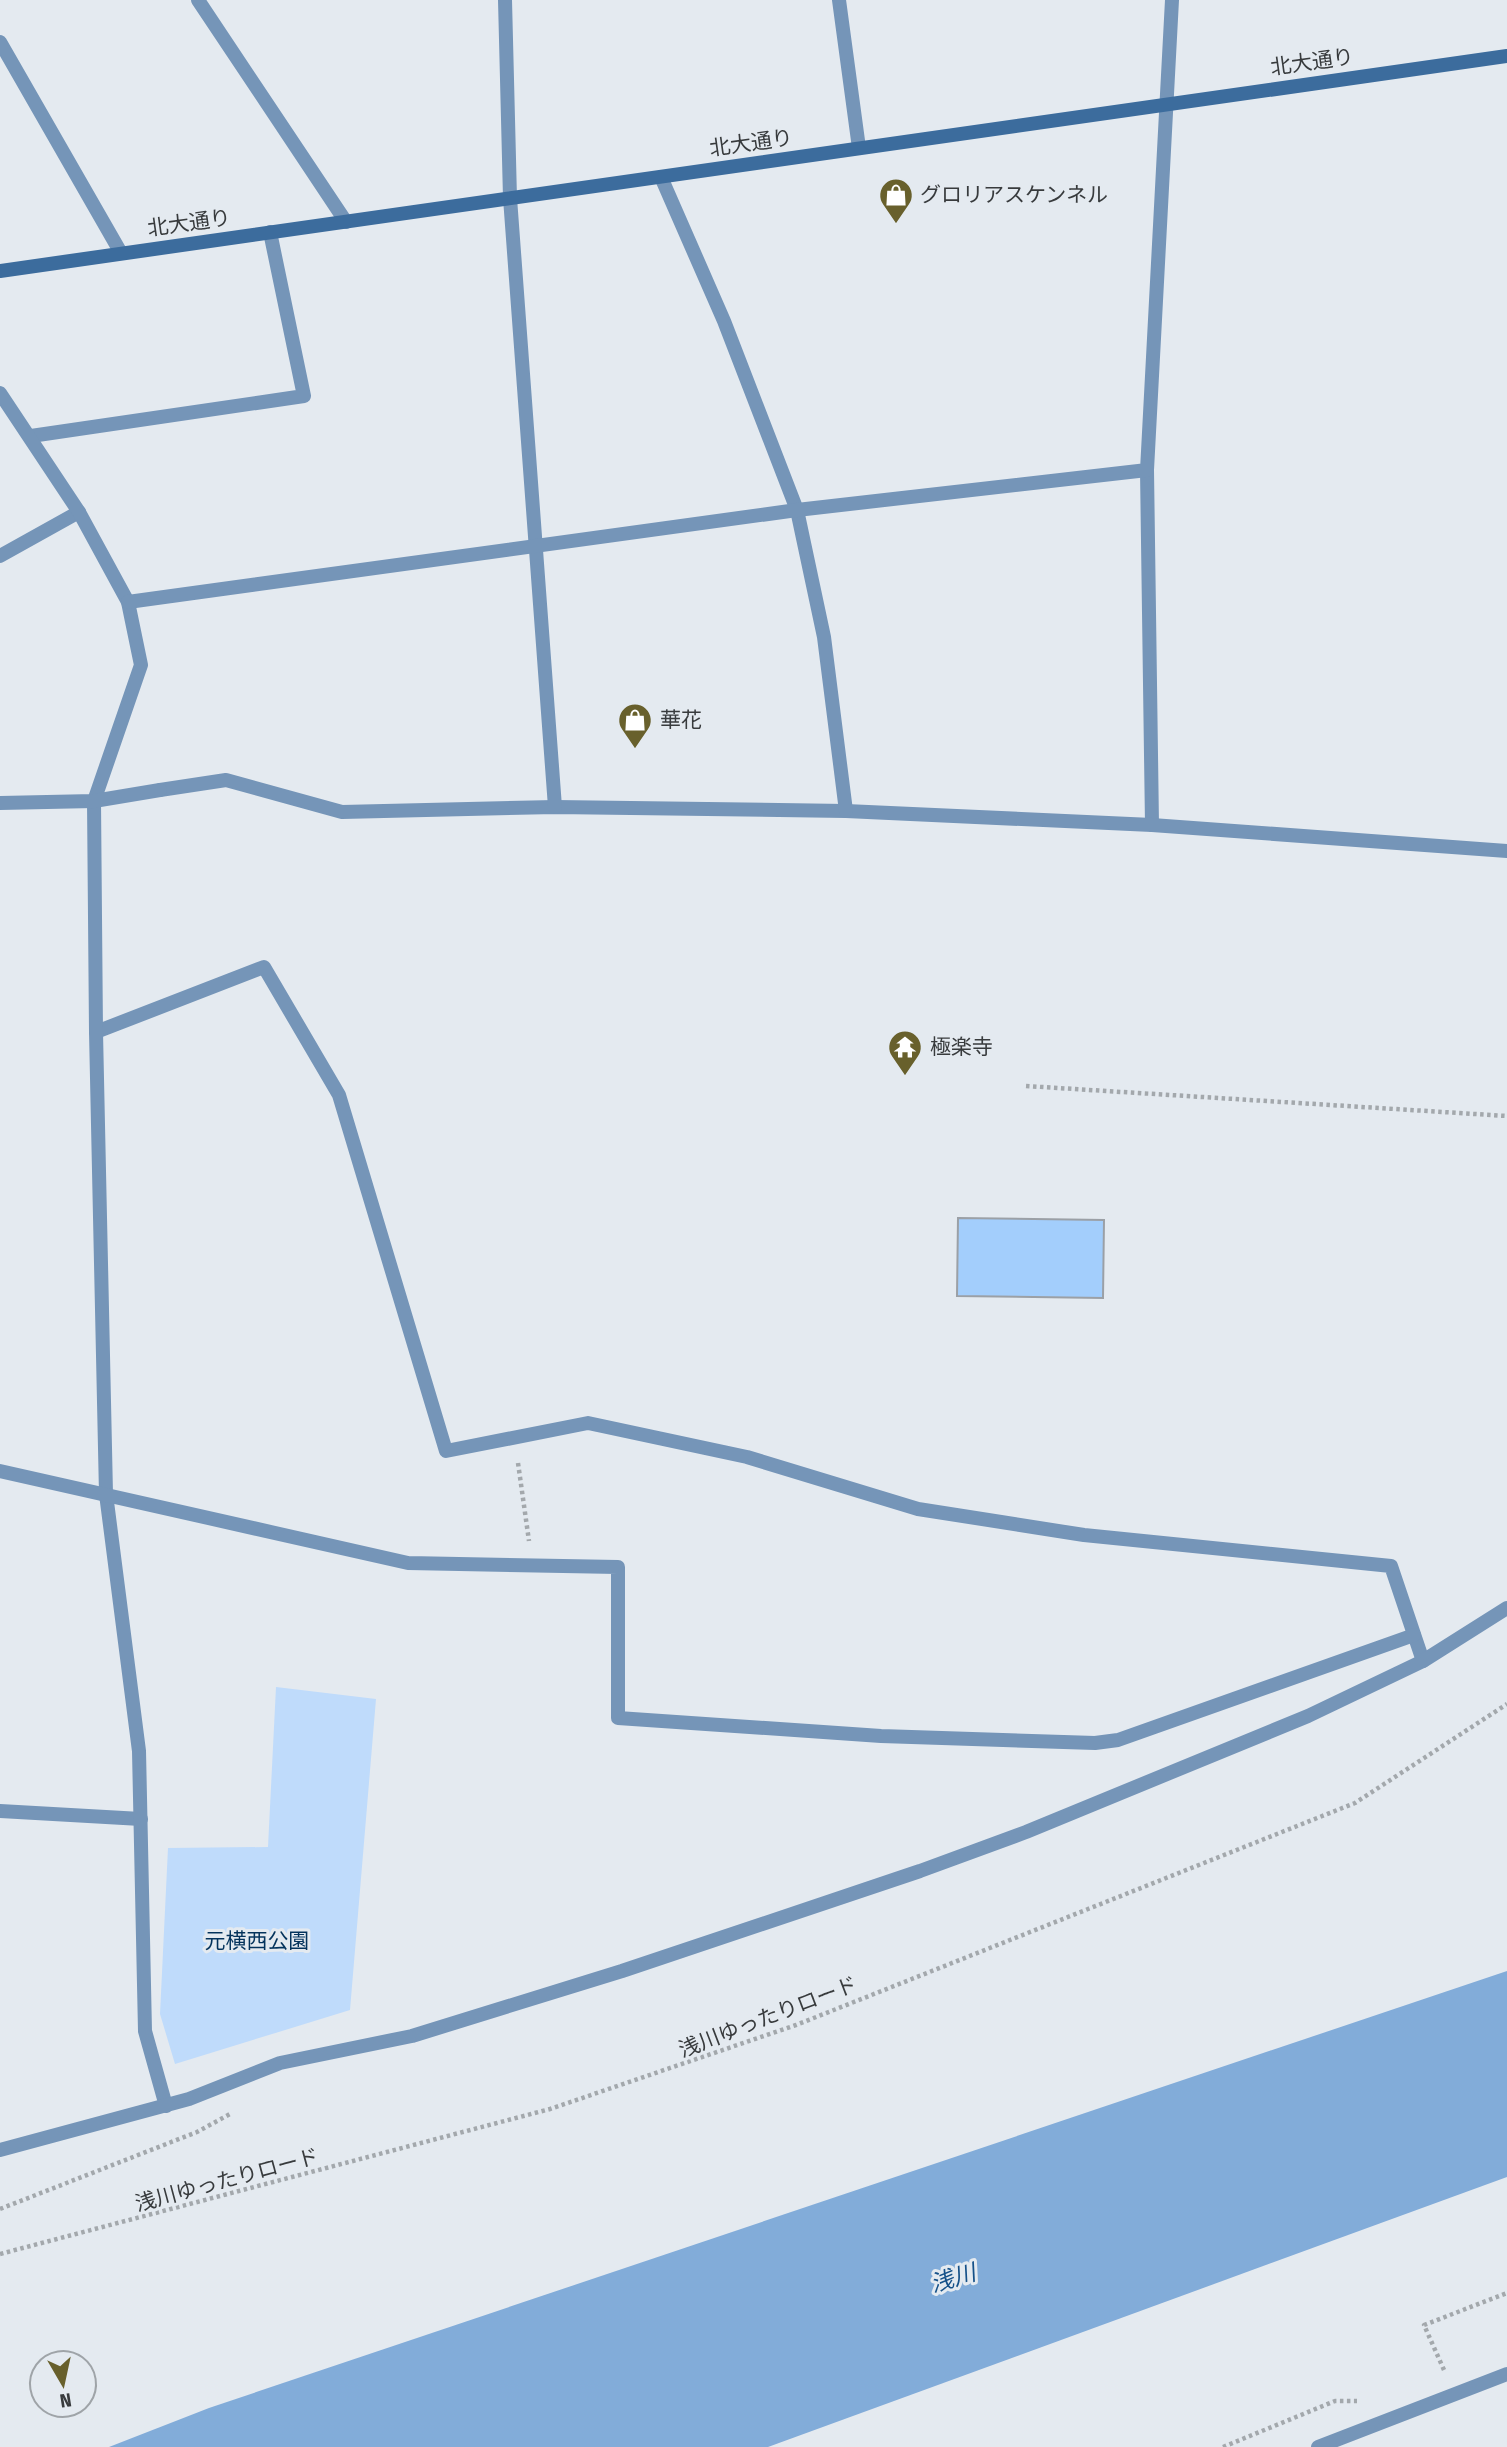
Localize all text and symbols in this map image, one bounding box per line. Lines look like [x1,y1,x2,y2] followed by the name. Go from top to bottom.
[1269,43,1355,81] street label: 北大通り
[708,124,794,162] street label: 北大通り
[877,176,915,225] shop icon: グロリアスケンネル
[920,182,1108,208] place label: グロリアスケンネル
[146,204,232,242] street label: 北大通り
[616,701,654,750] shop icon: 華花
[660,707,702,733] place label: 華花
[886,1028,924,1077] temple icon: 極楽寺
[930,1034,993,1060] place label: 極楽寺
[205,1928,310,1954] park label: 元横西公園
[675,1971,861,2063] street label: 浅川ゆったりロード
[132,2143,322,2217] street label: 浅川ゆったりロード
[927,2257,982,2298] water label: 浅川
[28,2349,98,2419] north arrow
[58,2388,73,2413] text: N

